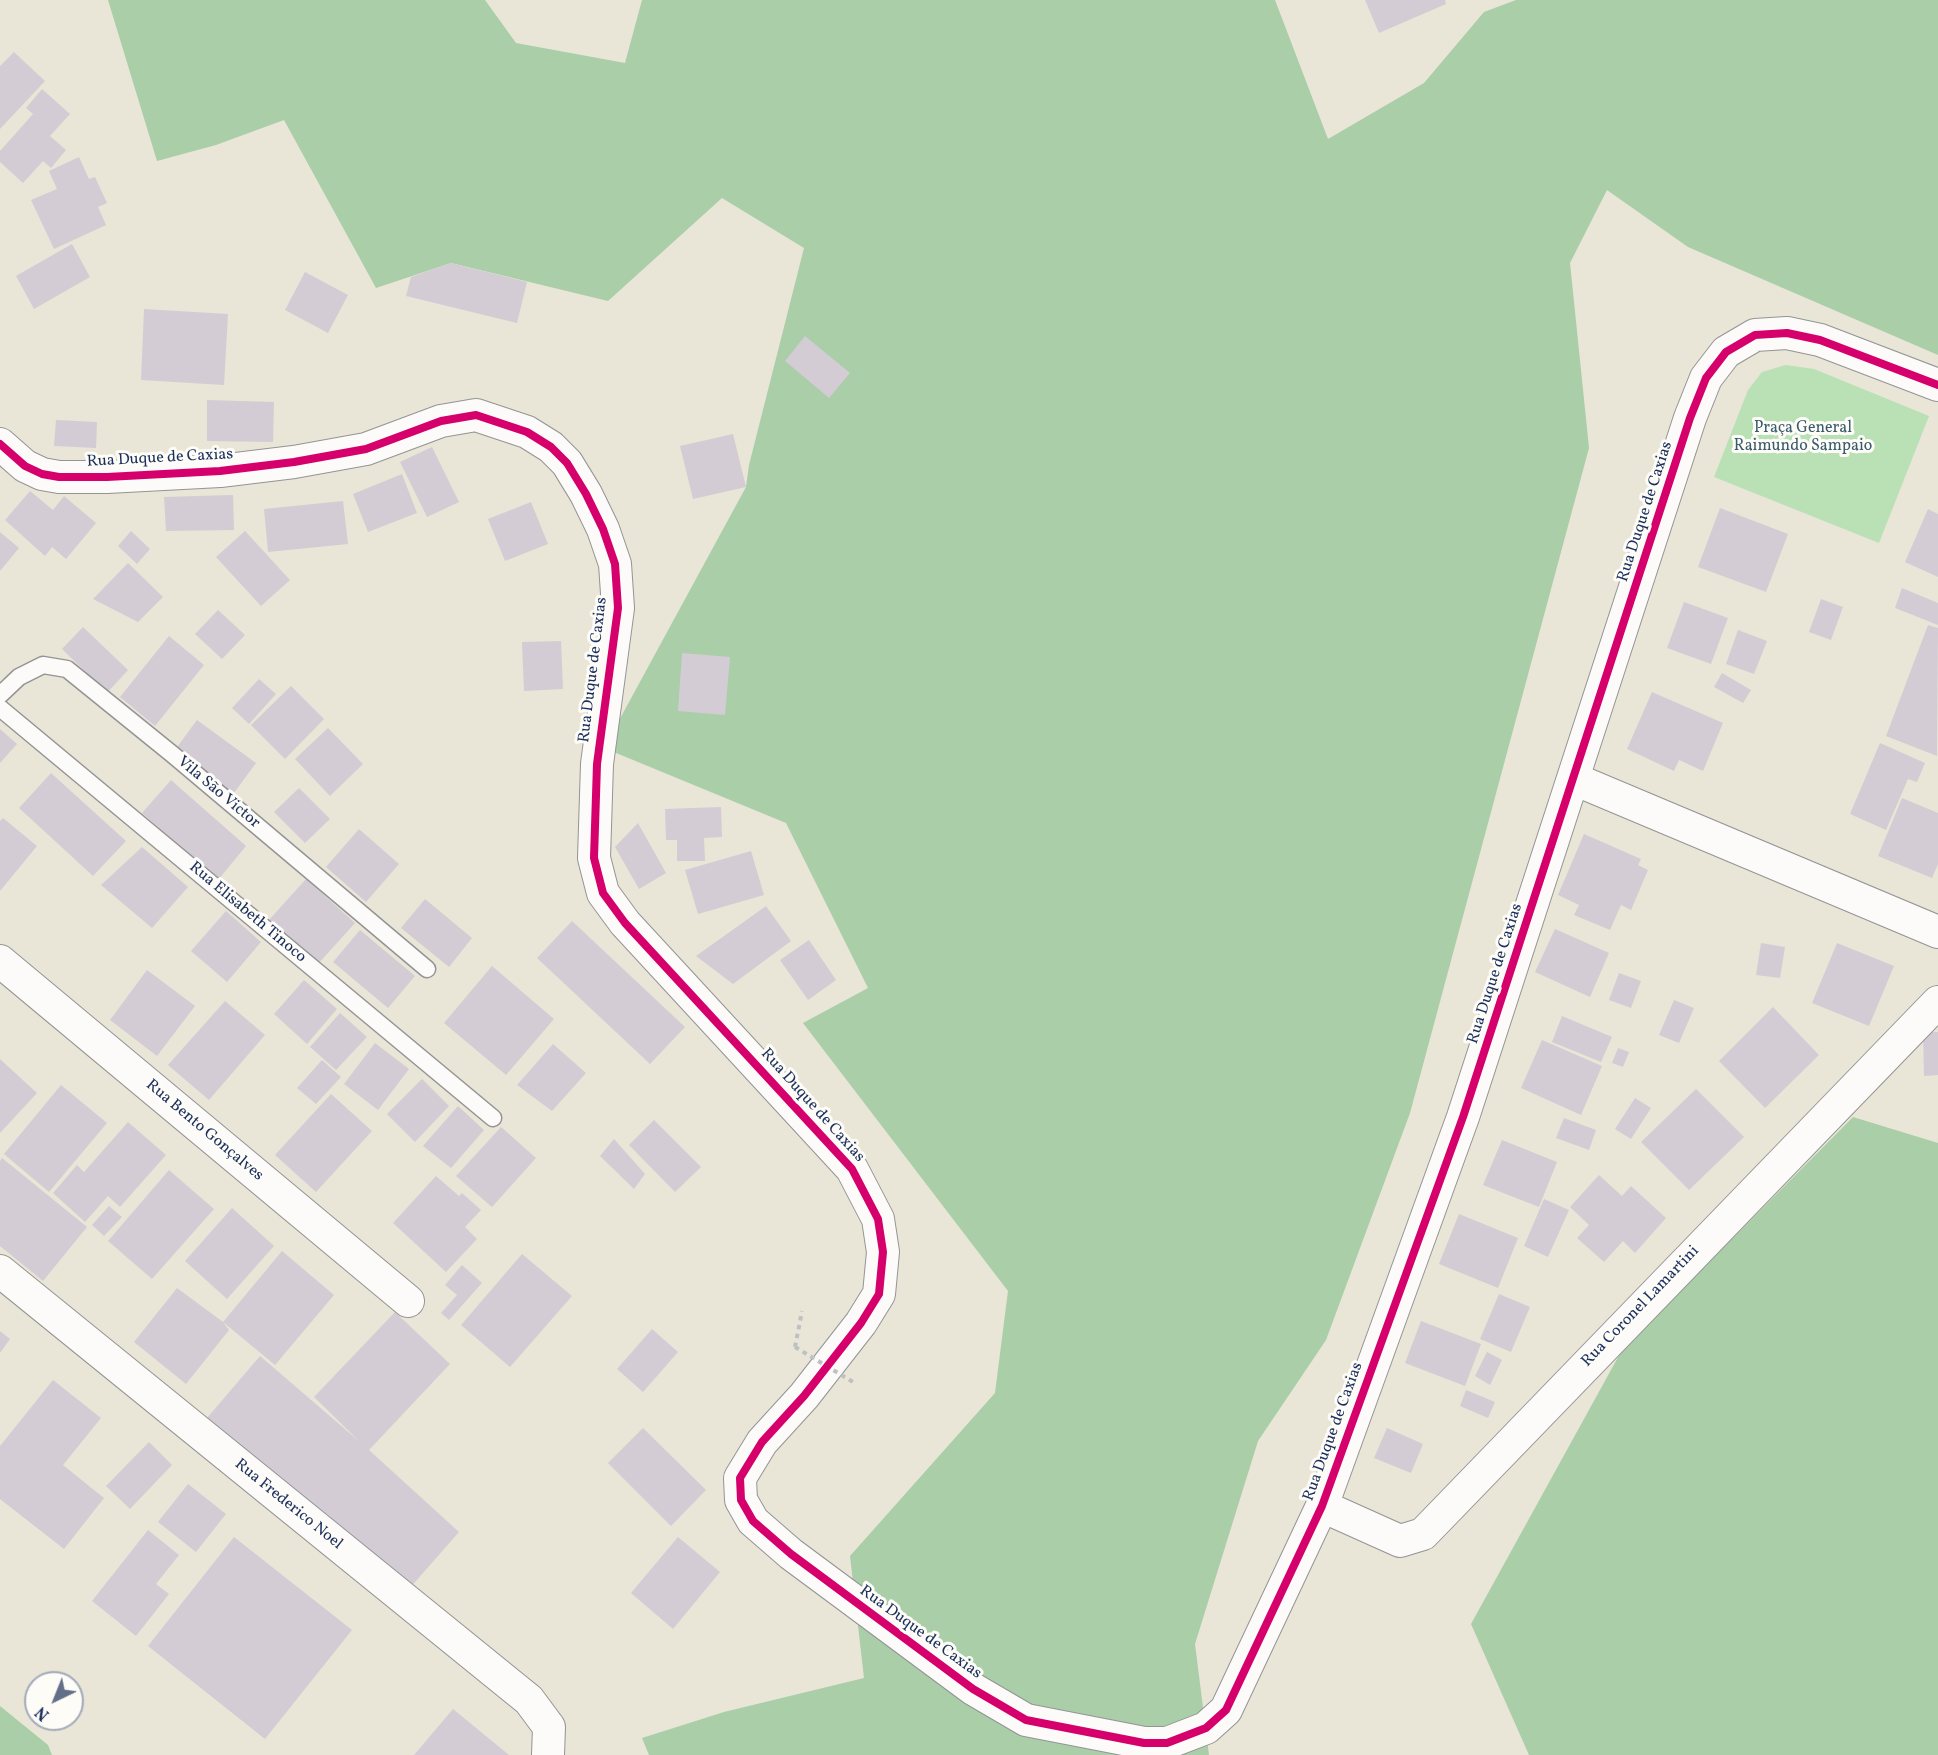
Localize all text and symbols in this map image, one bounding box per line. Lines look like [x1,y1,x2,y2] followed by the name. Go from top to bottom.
[1734,419,1872,457] park label: Praça General Raimundo Sampaio
[1614,439,1678,585] street label: Rua Duque de Caxias
[86,446,234,472] street label: Rua Duque de Caxias
[576,596,612,744] street label: Rua Duque de Caxias
[173,753,263,833] street label: Vila São Victor
[185,858,309,968] street label: Rua Elisabeth Tinoco
[1464,901,1528,1047] street label: Rua Duque de Caxias
[756,1045,868,1167] street label: Rua Duque de Caxias
[141,1076,267,1186] street label: Rua Bento Gonçalves
[1578,1242,1704,1372] street label: Rua Coronel Lamartini
[1300,1360,1368,1504] street label: Rua Duque de Caxias
[230,1455,346,1555] street label: Rua Frederico Noel
[855,1582,985,1684] street label: Rua Duque de Caxias
[24,1671,84,1731] north arrow
[31,1701,55,1725] text: N

